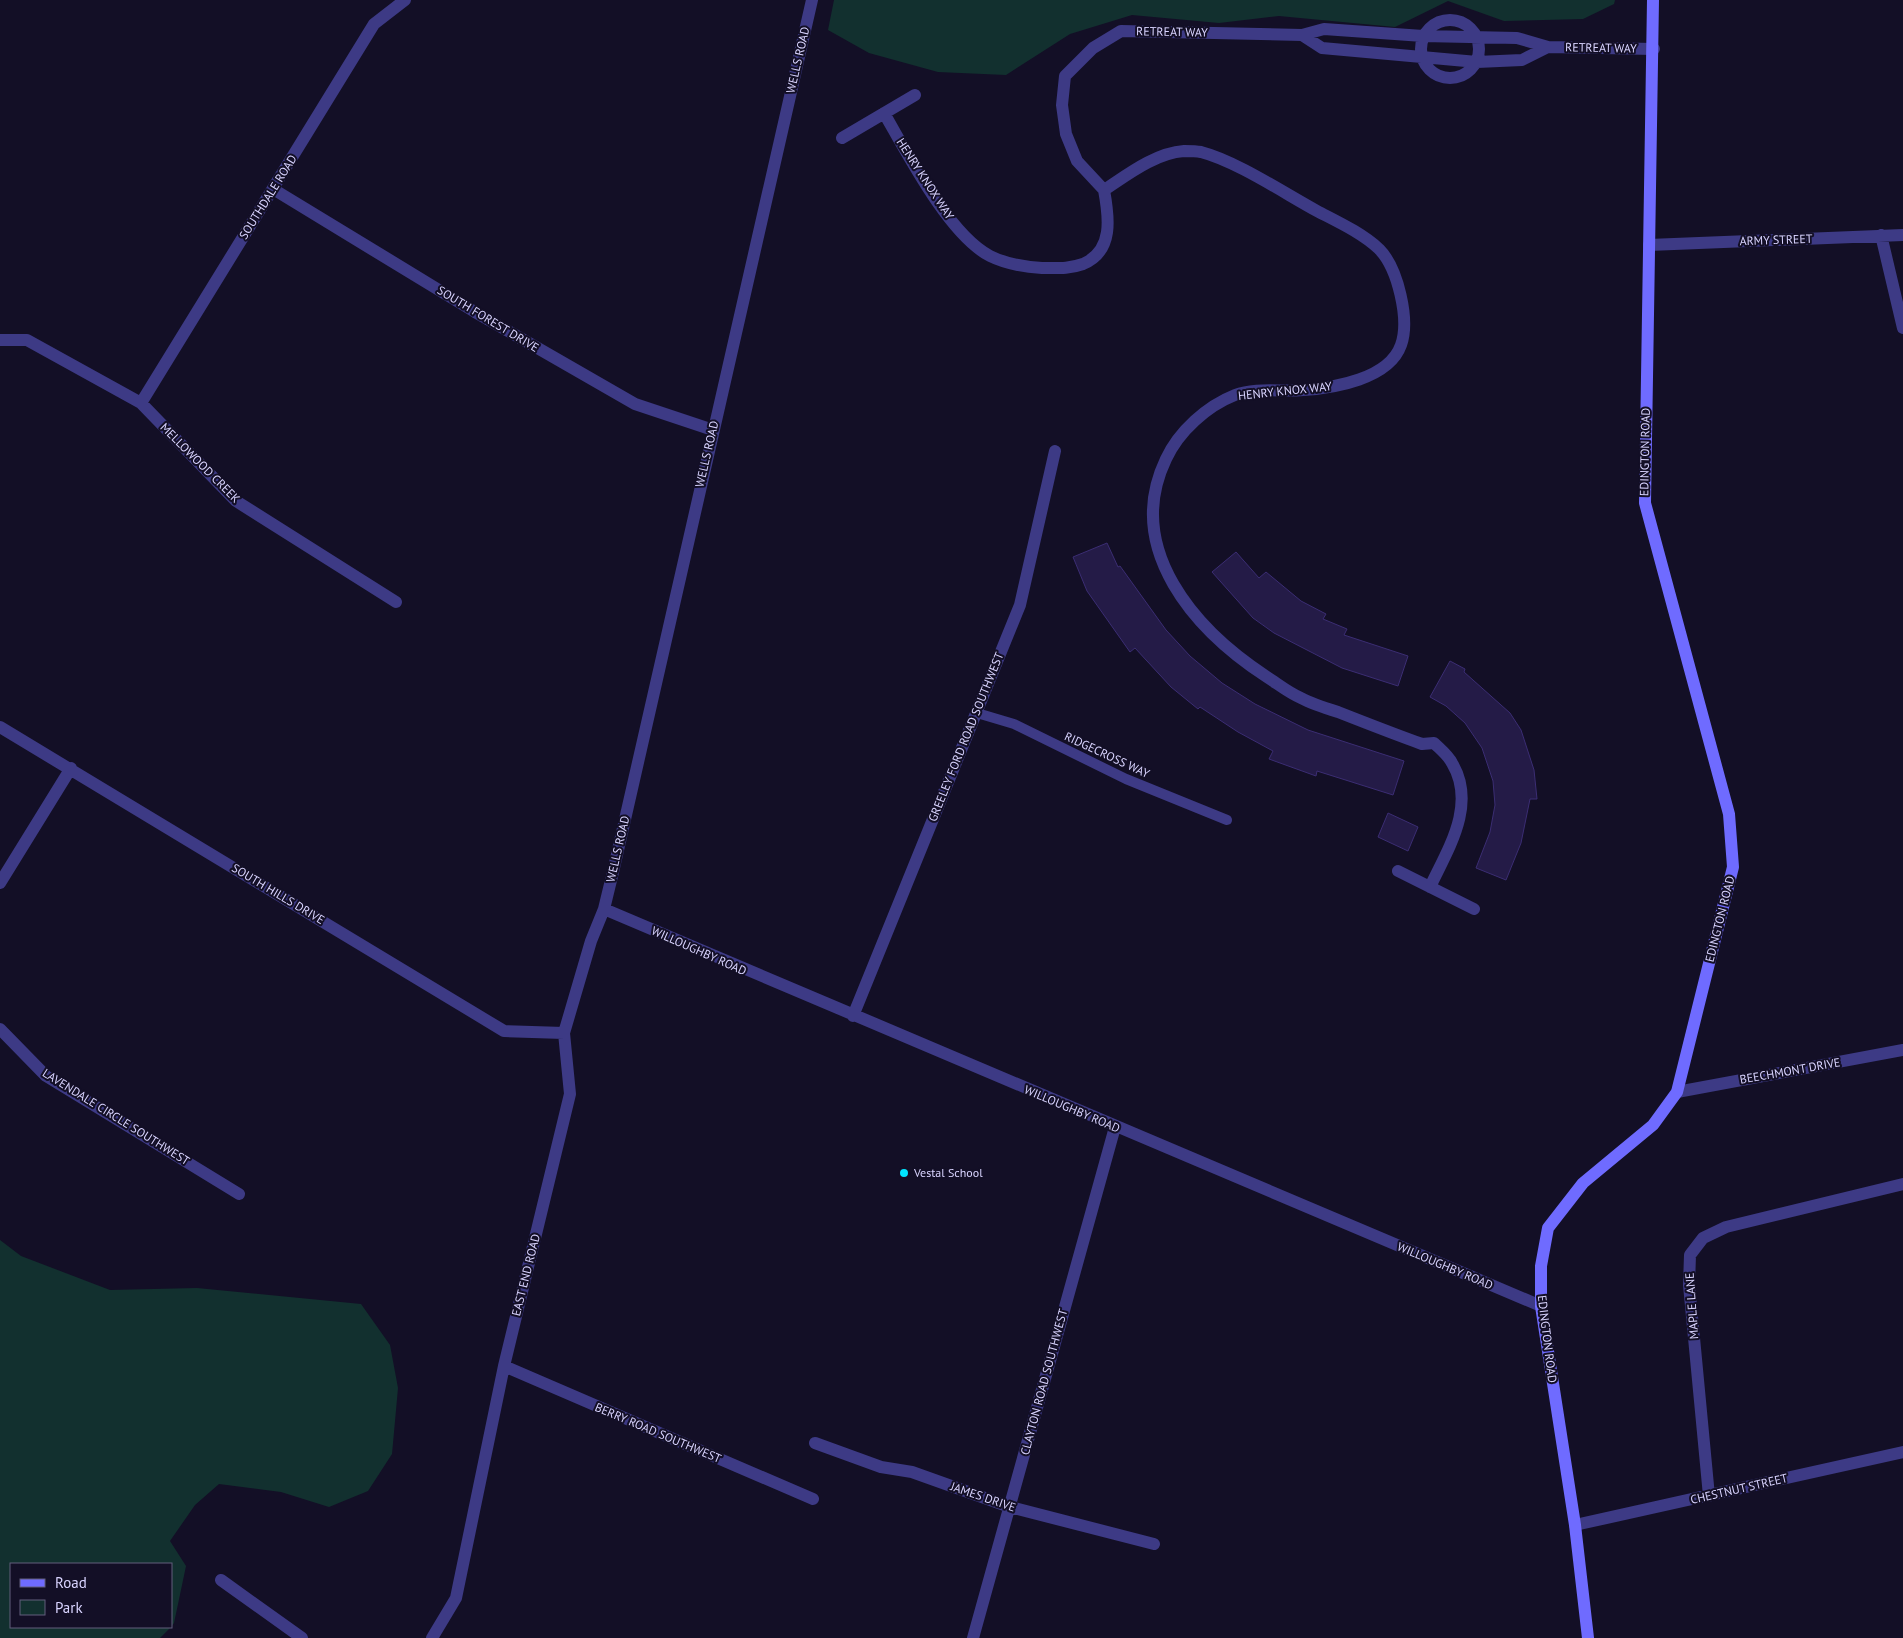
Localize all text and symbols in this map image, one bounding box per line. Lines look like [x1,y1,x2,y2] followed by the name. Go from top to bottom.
[1136,23,1208,40] street label: RETREAT WAY
[783,25,812,95] street label: WELLS ROAD
[1565,39,1637,56] street label: RETREAT WAY
[893,135,958,223] street label: HENRY KNOX WAY
[236,152,300,242] street label: SOUTHDALE ROAD
[1739,231,1813,248] street label: ARMY STREET
[435,282,542,355] street label: SOUTH FOREST DRIVE
[1237,378,1333,403] street label: HENRY KNOX WAY
[1636,408,1653,496] street label: EDINGTON ROAD
[692,419,721,489] street label: WELLS ROAD
[157,420,243,506] street label: MELLOWOOD CREEK
[925,650,1007,824] street label: GREELEY FORD ROAD SOUTHWEST
[1062,728,1152,781] street label: RIDGECROSS WAY
[603,814,632,884] street label: WELLS ROAD
[229,860,327,927] street label: SOUTH HILLS DRIVE
[1702,874,1737,963] street label: EDINGTON ROAD
[649,923,749,978] street label: WILLOUGHBY ROAD
[1739,1054,1841,1087] street label: BEECHMONT DRIVE
[40,1065,193,1168] street label: LAVENDALE CIRCLE SOUTHWEST
[1022,1082,1122,1136] street label: WILLOUGHBY ROAD
[913,1165,983,1180] place label: Vestal School
[898,1167,910,1179] marker: Vestal School
[508,1232,543,1318] street label: EAST END ROAD
[1395,1239,1495,1293] street label: WILLOUGHBY ROAD
[1682,1272,1701,1340] street label: MAPLE LANE
[1535,1294,1560,1384] street label: EDINGTON ROAD
[1017,1307,1070,1457] street label: CLAYTON ROAD SOUTHWEST
[593,1399,724,1466] street label: BERRY ROAD SOUTHWEST
[1689,1470,1789,1507] street label: CHESTNUT STREET
[948,1478,1018,1515] street label: JAMES DRIVE
[10,1563,172,1628] legend
[55,1573,87,1592] text: Road
[55,1598,83,1617] text: Park

